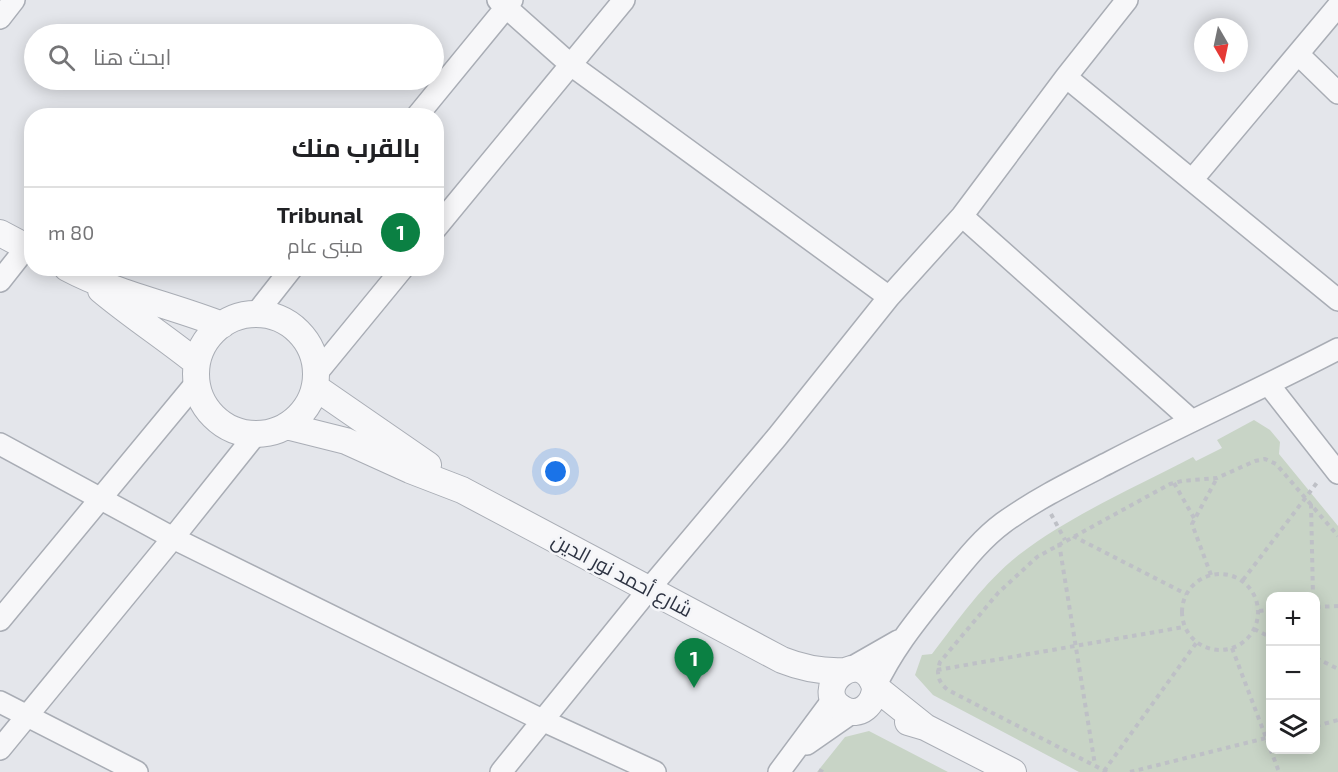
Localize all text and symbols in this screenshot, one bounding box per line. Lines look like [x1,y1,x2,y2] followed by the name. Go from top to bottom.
[1194,18,1248,72] north arrow
[24,24,444,90] search box
[45,41,78,74] icon: search
[93,43,171,69] text: ابحث هنا
[292,131,420,162] text: بالقرب منك
[277,201,363,227] text: Tribunal
[48,220,94,244] text: 80 m
[396,220,405,244] text: 1
[287,233,363,257] text: مبنى عام
[541,457,570,486] your location
[547,527,697,624] street label: شارع أحمد نور الدين
[1266,592,1320,754] map controls
[1266,592,1320,646] button: +
[674,638,714,688] pin: 1
[1266,646,1320,700] button: −
[1266,700,1320,754] button: layers

